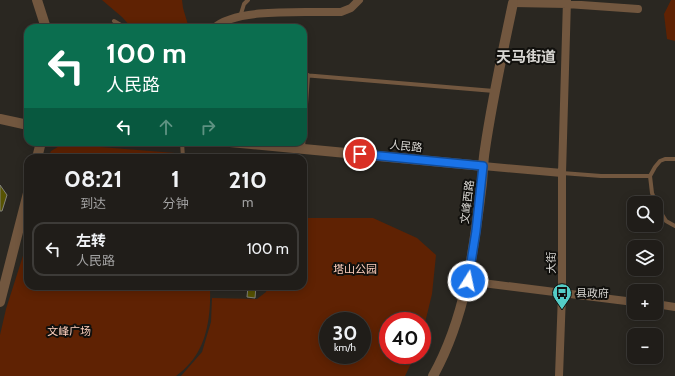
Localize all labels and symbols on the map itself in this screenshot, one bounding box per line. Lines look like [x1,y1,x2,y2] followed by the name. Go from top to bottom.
[496,48,556,66] district label: 天马街道
[343,137,377,171] pin
[389,137,423,155] street label: 人民路
[457,179,477,225] street label: 文峰西路
[544,252,558,274] street label: 大街
[447,260,489,302] position arrow
[333,262,377,276] park label: 塔山公园
[551,282,573,310] bus stop icon: 县政府
[576,286,609,300] place label: 县政府
[379,312,431,364] speed limit sign: 40
[47,324,91,338] park label: 文峰广场

